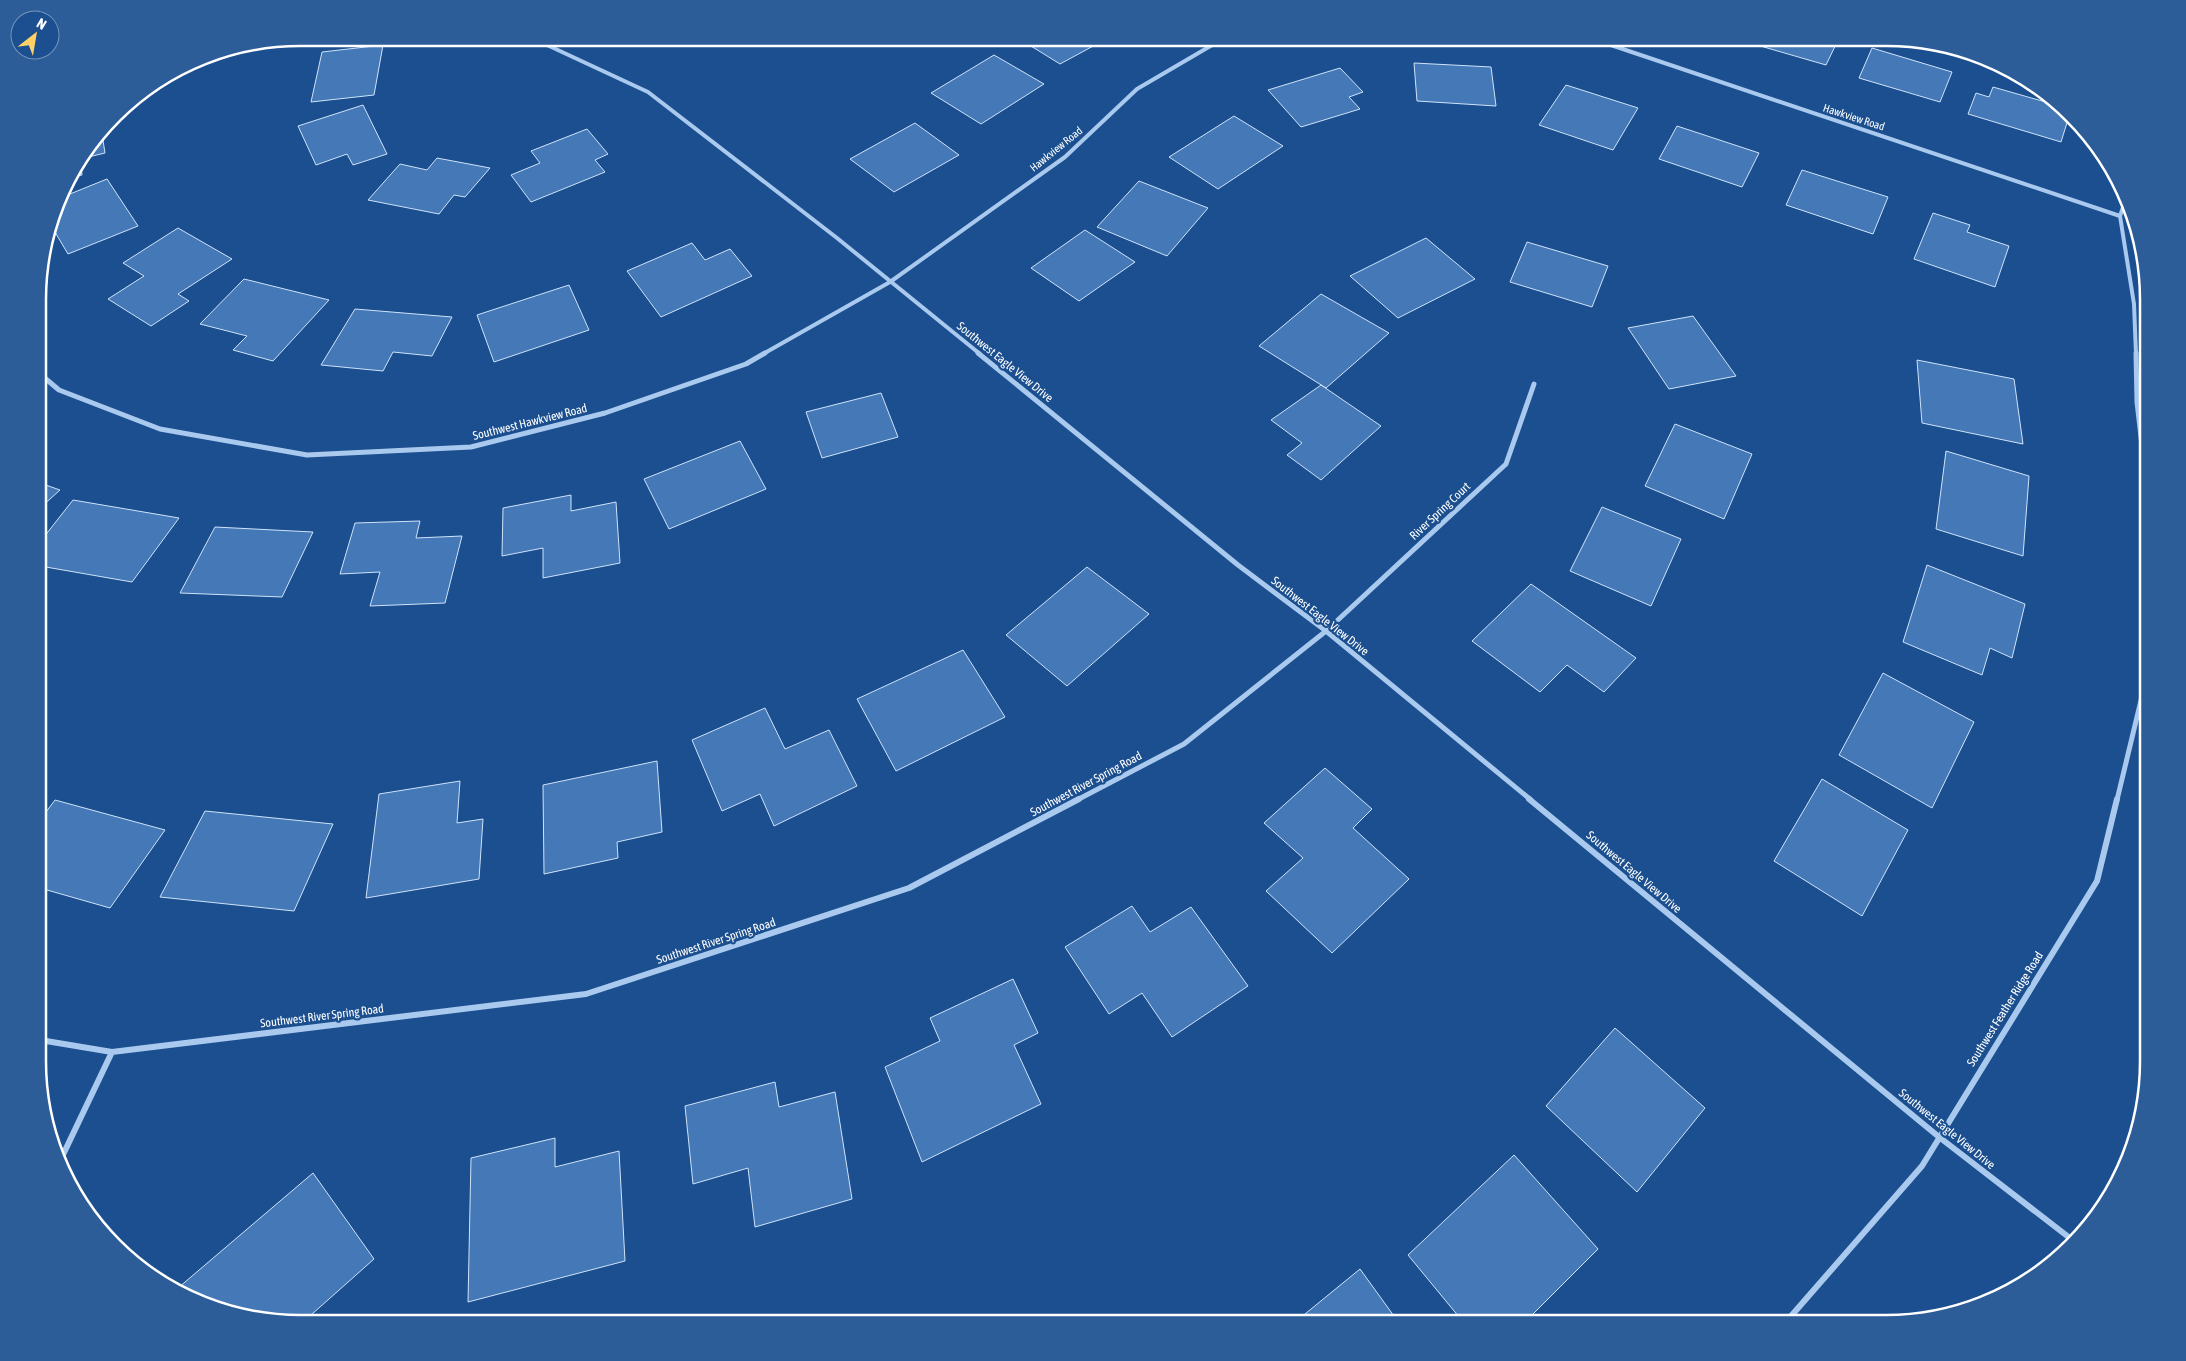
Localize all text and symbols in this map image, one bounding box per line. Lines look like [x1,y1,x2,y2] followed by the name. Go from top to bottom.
[10,10,60,60] north arrow
[34,15,49,33] text: N
[1822,101,1886,133] street label: Hawkview Road
[1027,124,1085,174] street label: Hawkview Road
[954,319,1056,405] street label: Southwest Eagle View Drive
[471,401,589,443] street label: Southwest Hawkview Road
[1407,479,1474,543] street label: River Spring Court
[1269,574,1371,658] street label: Southwest Eagle View Drive
[1028,749,1144,819] street label: Southwest River Spring Road
[1584,828,1684,916] street label: Southwest Eagle View Drive
[655,915,777,967] street label: Southwest River Spring Road
[1964,949,2046,1069] street label: Southwest Feather Ridge Road
[259,1001,385,1031] street label: Southwest River Spring Road
[1896,1086,1998,1172] street label: Southwest Eagle View Drive

